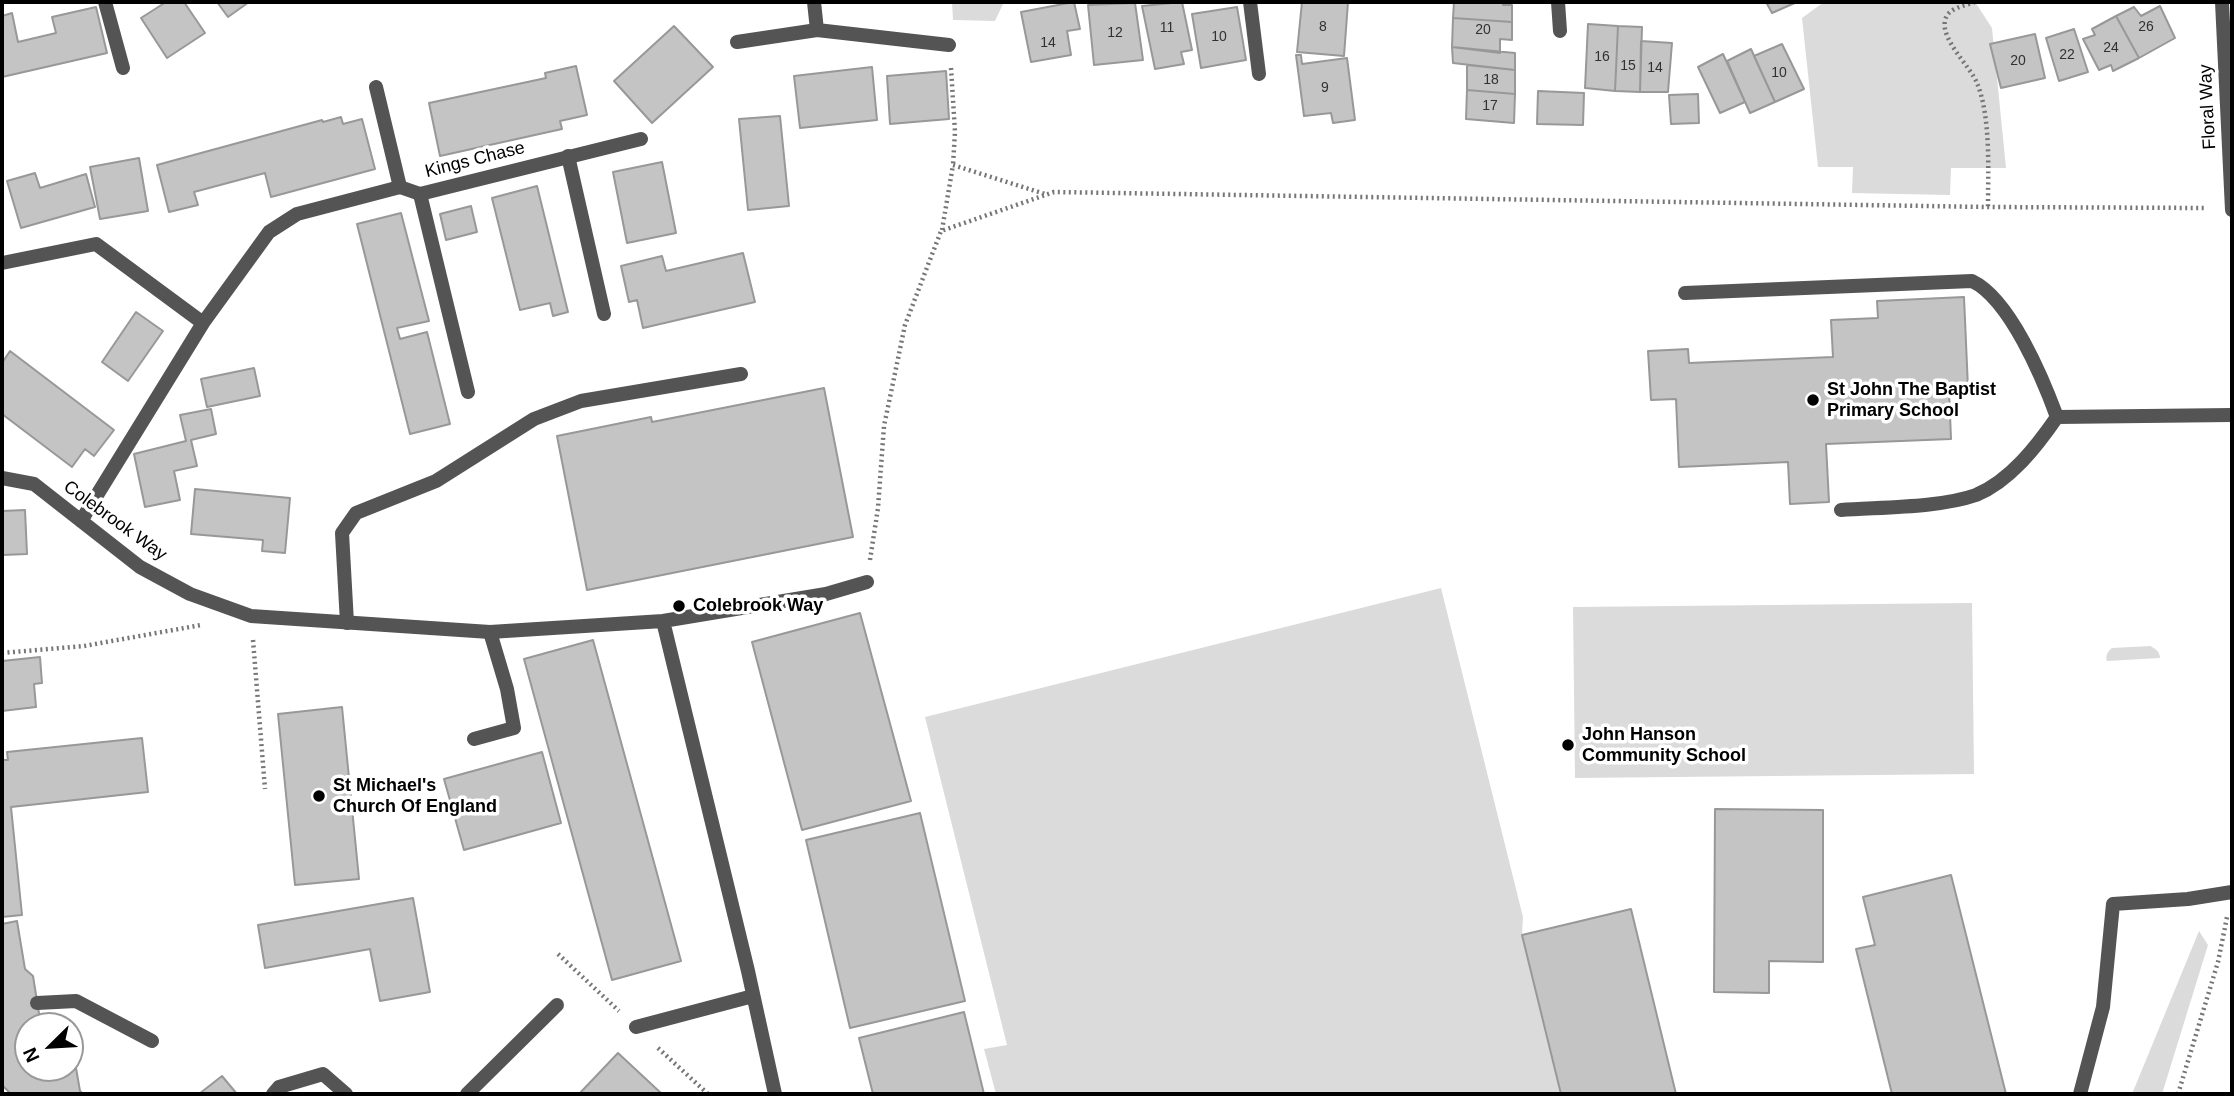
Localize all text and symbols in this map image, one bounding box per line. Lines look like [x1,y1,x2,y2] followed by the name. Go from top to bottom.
[1319,19,1327,35] house number: 8
[2138,19,2154,35] house number: 26
[1160,20,1174,36] house number: 11
[1475,22,1491,38] house number: 20
[1107,25,1123,41] house number: 12
[1211,29,1227,45] house number: 10
[1040,35,1056,51] house number: 14
[2103,40,2119,56] house number: 24
[2059,47,2075,63] house number: 22
[1594,49,1610,65] house number: 16
[2010,53,2026,69] house number: 20
[1620,58,1636,74] house number: 15
[1647,60,1663,76] house number: 14
[2195,64,2221,150] street label: Floral Way
[1771,65,1787,81] house number: 10
[1483,72,1499,88] house number: 18
[1321,80,1329,96] house number: 9
[1482,98,1498,114] house number: 17
[423,137,527,183] street label: Kings Chase
[1827,379,1996,422] place label: St John The Baptist Primary School
[1805,392,1821,408] marker: St John The Baptist Primary School
[59,476,171,566] street label: Colebrook Way
[693,595,823,617] place label: Colebrook Way
[671,598,687,614] marker: Colebrook Way
[1582,724,1746,766] place label: John Hanson Community School
[1560,737,1576,753] marker: John Hanson Community School
[333,775,497,818] place label: St Michael's Church Of England
[311,788,327,804] marker: St Michael's Church Of England
[14,1012,84,1082] north arrow
[19,1044,44,1065] text: N

